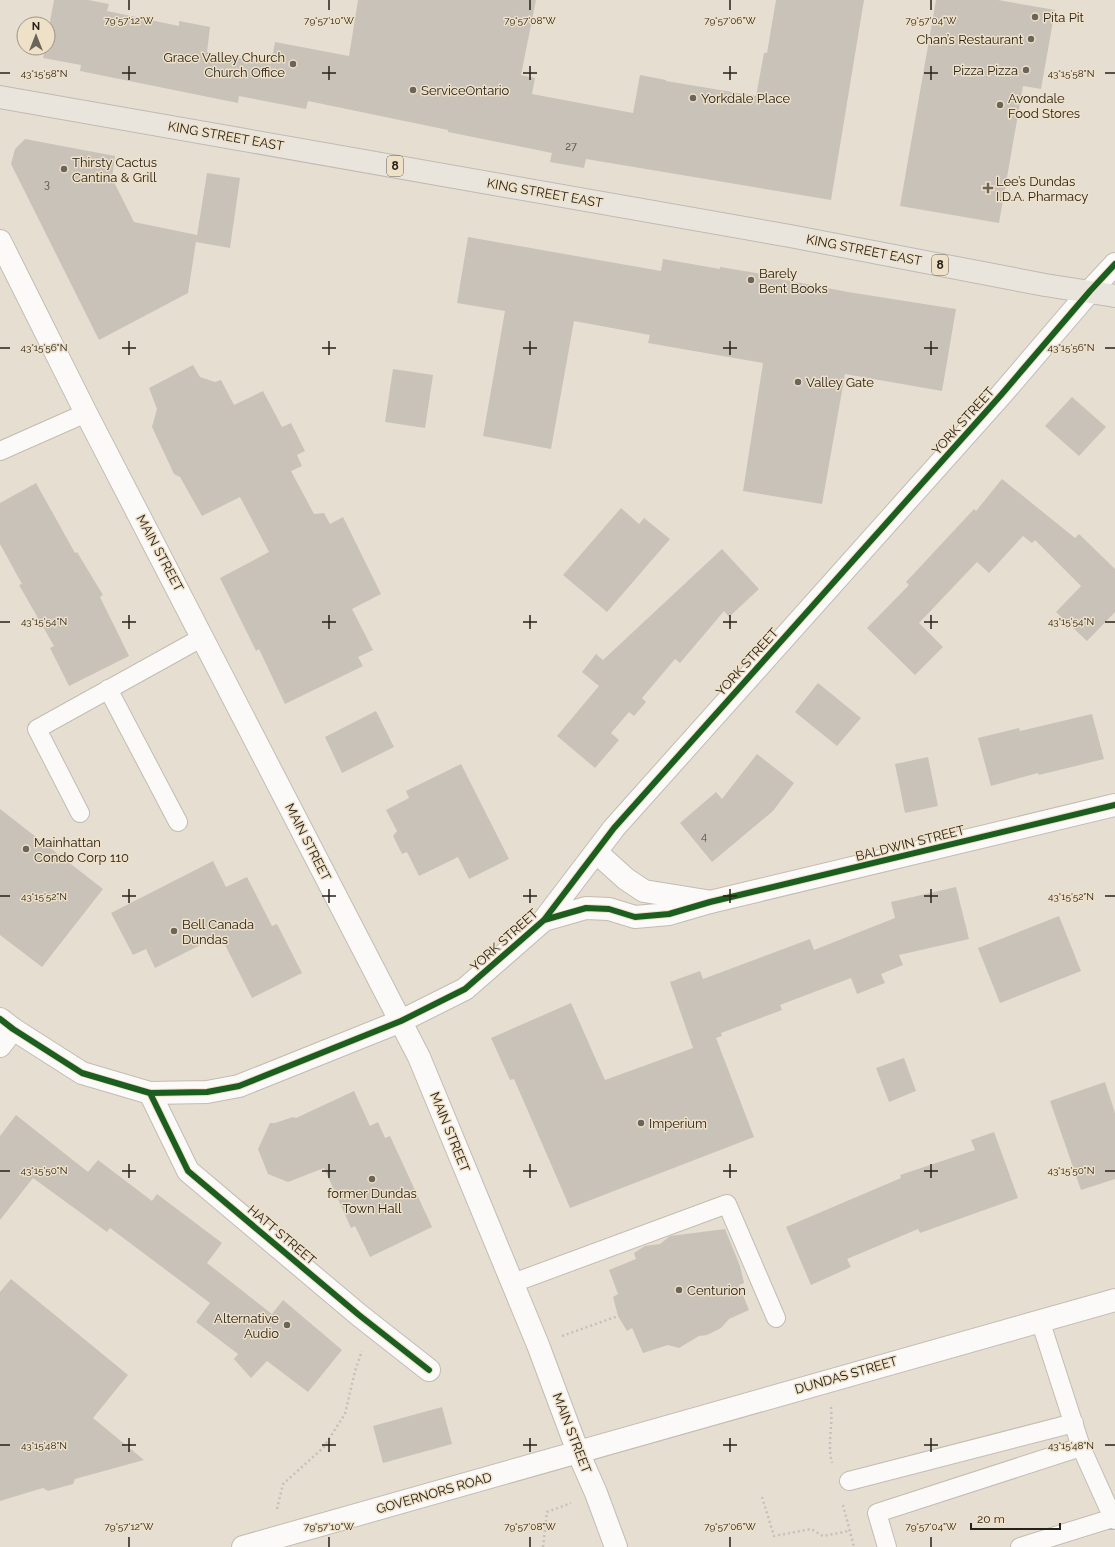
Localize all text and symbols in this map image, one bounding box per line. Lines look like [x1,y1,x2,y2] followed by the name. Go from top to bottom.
[1043,10,1085,25] place label: Pita Pit
[1030,12,1040,22] marker: Pita Pit
[105,15,154,26] text: 79°57'12"W
[304,15,354,26] text: 79°57'10"W
[504,15,556,26] text: 79°57'08"W
[704,15,756,26] text: 79°57'06"W
[906,15,957,26] text: 79°57'04"W
[16,16,56,56] north arrow
[32,20,40,33] text: N
[916,32,1024,47] place label: Chan’s Restaurant
[1026,34,1036,44] marker: Chan’s Restaurant
[163,50,285,80] place label: Grace Valley Church Church Office
[288,59,298,69] marker: Grace Valley Church Church Office
[953,63,1018,78] place label: Pizza Pizza
[1021,65,1031,75] marker: Pizza Pizza
[21,68,67,79] text: 43°15'58"N
[1048,68,1094,79] text: 43°15'58"N
[421,83,510,98] place label: ServiceOntario
[408,85,418,95] marker: ServiceOntario
[701,91,791,106] place label: Yorkdale Place
[1008,91,1080,121] place label: Avondale Food Stores
[688,93,698,103] marker: Yorkdale Place
[995,100,1005,110] marker: Avondale Food Stores
[167,118,285,154] street label: KING STREET EAST
[565,140,577,153] house number: 27
[72,155,157,185] place label: Thirsty Cactus Cantina & Grill
[387,156,403,176] road number: 8
[59,164,69,174] marker: Thirsty Cactus Cantina & Grill
[996,174,1088,204] place label: Lee’s Dundas I.D.A. Pharmacy
[486,175,604,211] street label: KING STREET EAST
[44,178,50,191] house number: 3
[983,183,993,193] marker: Lee’s Dundas I.D.A. Pharmacy
[805,231,923,269] street label: KING STREET EAST
[932,255,948,275] road number: 8
[759,266,828,296] place label: Barely Bent Books
[746,275,756,285] marker: Barely Bent Books
[21,342,67,353] text: 43°15'56"N
[1048,342,1094,353] text: 43°15'56"N
[806,375,874,390] place label: Valley Gate
[793,377,803,387] marker: Valley Gate
[929,384,997,458] street label: YORK STREET
[133,512,187,594] street label: MAIN STREET
[21,616,67,627] text: 43°15'54"N
[1048,616,1094,627] text: 43°15'54"N
[713,625,781,699] street label: YORK STREET
[282,801,334,883] street label: MAIN STREET
[854,822,966,864] street label: BALDWIN STREET
[701,830,707,843] house number: 4
[34,835,129,865] place label: Mainhattan Condo Corp 110
[21,844,31,854] marker: Mainhattan Condo Corp 110
[21,891,67,902] text: 43°15'52"N
[1048,891,1094,902] text: 43°15'52"N
[467,906,541,974] street label: YORK STREET
[182,917,254,947] place label: Bell Canada Dundas
[169,926,179,936] marker: Bell Canada Dundas
[427,1090,473,1174] street label: MAIN STREET
[649,1116,707,1131] place label: Imperium
[636,1118,646,1128] marker: Imperium
[21,1165,67,1176] text: 43°15'50"N
[1048,1165,1094,1176] text: 43°15'50"N
[367,1174,377,1184] marker: former Dundas Town Hall
[327,1186,417,1216] place label: former Dundas Town Hall
[245,1202,319,1268] street label: HATT STREET
[687,1283,746,1298] place label: Centurion
[674,1285,684,1295] marker: Centurion
[214,1311,279,1341] place label: Alternative Audio
[282,1320,292,1330] marker: Alternative Audio
[793,1353,899,1397] street label: DUNDAS STREET
[550,1391,594,1475] street label: MAIN STREET
[21,1440,67,1451] text: 43°15'48"N
[1048,1440,1094,1451] text: 43°15'48"N
[375,1469,493,1517] street label: GOVERNORS ROAD
[971,1505,1060,1531] scale bar
[977,1512,1005,1526] text: 20 m
[105,1521,154,1532] text: 79°57'12"W
[304,1521,354,1532] text: 79°57'10"W
[504,1521,556,1532] text: 79°57'08"W
[704,1521,756,1532] text: 79°57'06"W
[906,1521,957,1532] text: 79°57'04"W

